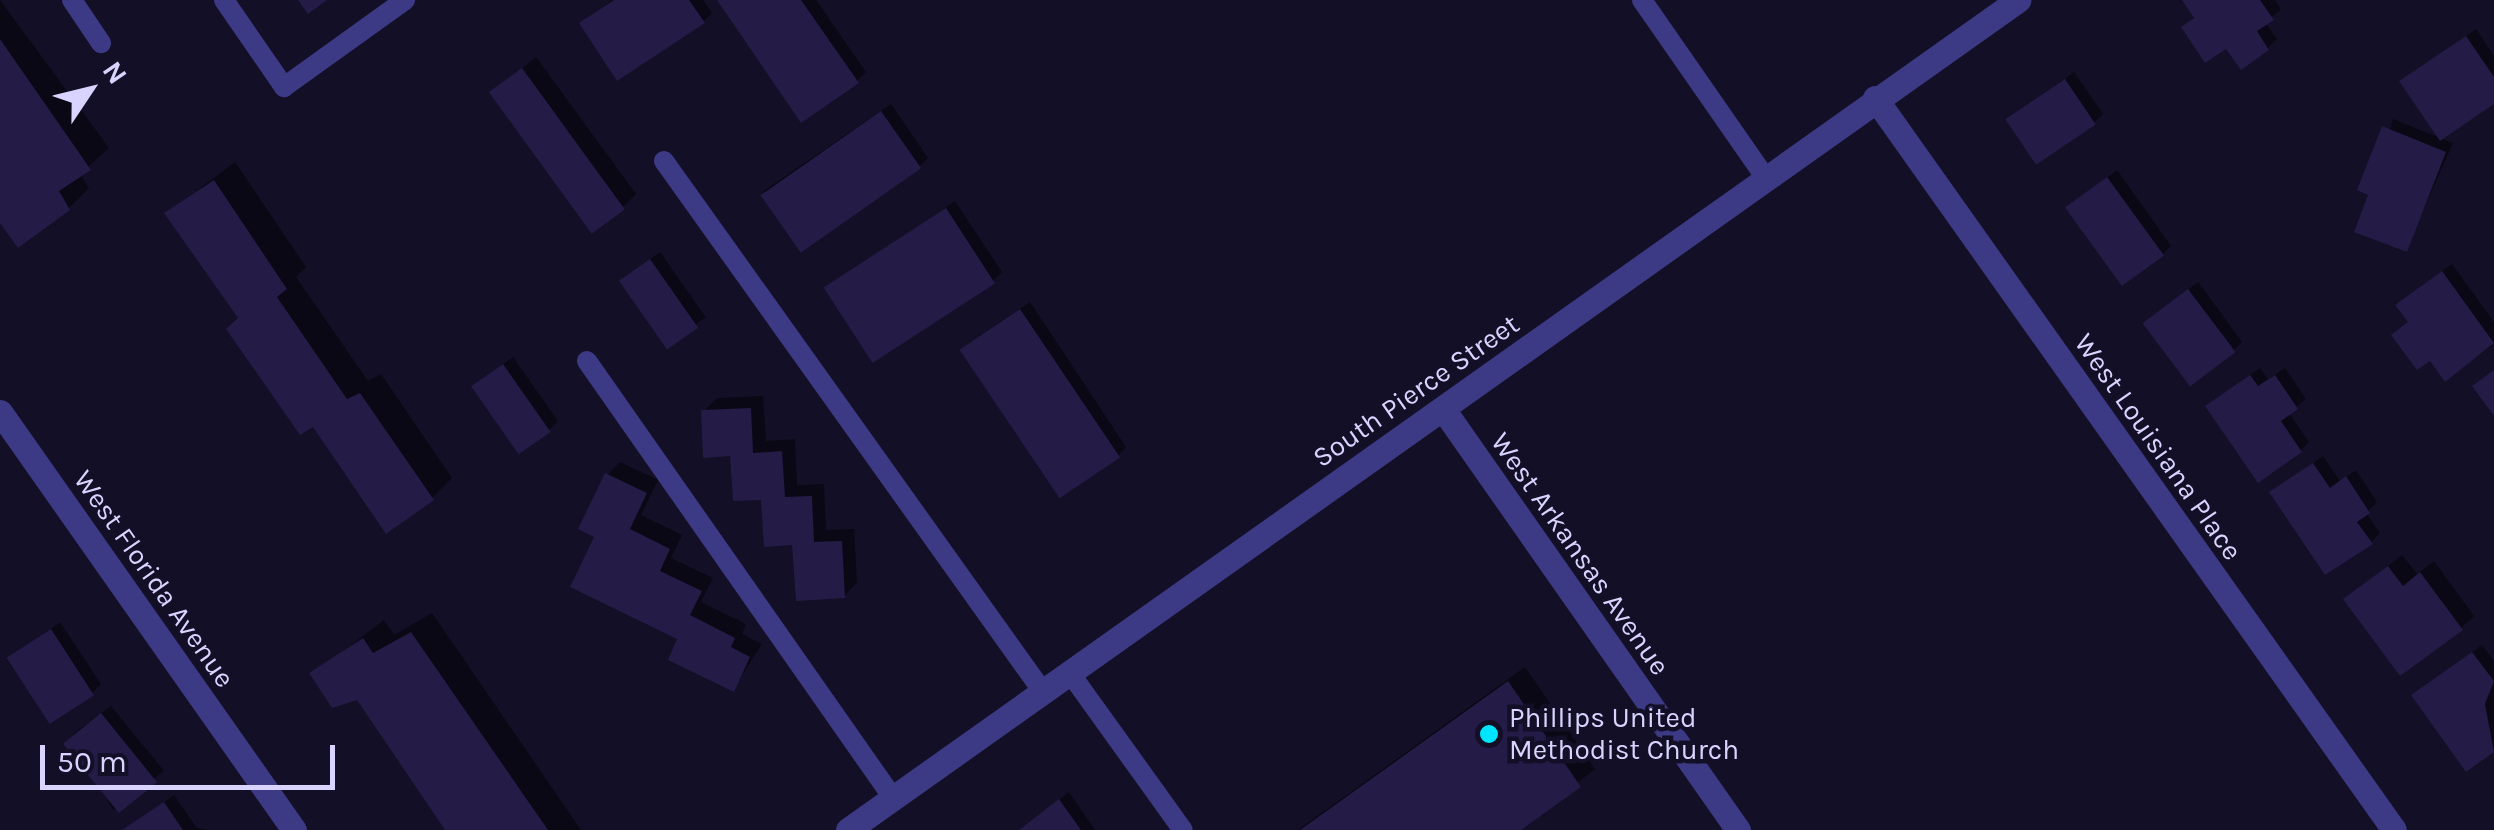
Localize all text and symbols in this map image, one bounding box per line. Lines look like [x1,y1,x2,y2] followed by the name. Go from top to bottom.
[40,40,140,140] north arrow
[96,55,134,90] text: N
[1306,307,1526,475] street label: South Pierce Street
[2067,327,2249,567] street label: West Louisiana Place
[1484,426,1676,682] street label: West Arkansas Avenue
[66,464,242,694] street label: West Florida Avenue
[1509,701,1739,767] place label: Phillips United Methodist Church
[1478,723,1500,745] marker: Phillips United Methodist Church
[45,725,340,787] scale bar
[57,744,127,780] text: 50 m

